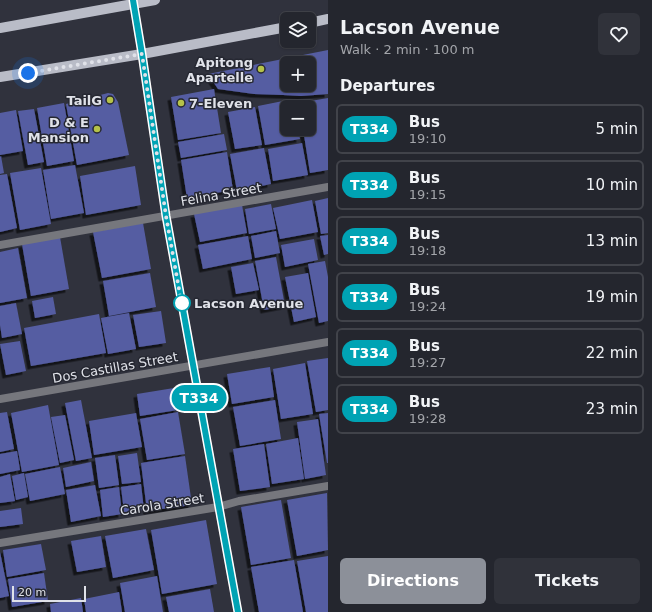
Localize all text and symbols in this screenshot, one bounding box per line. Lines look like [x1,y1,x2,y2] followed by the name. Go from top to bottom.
[280,12,316,136] map controls
[280,12,316,48] button: layers
[598,13,640,55] button: heart
[340,16,500,38] text: Lacson Avenue
[340,42,474,57] text: Walk · 2 min · 100 m
[186,55,253,85] place label: Apitong Apartelle
[280,56,316,92] button: +
[18,63,38,83] your location
[256,64,266,74] marker: Apitong Apartelle
[340,77,435,95] text: Departures
[66,93,102,108] place label: TailG
[105,95,115,105] marker: TailG
[189,96,252,111] place label: 7-Eleven
[176,98,186,108] marker: 7-Eleven
[280,100,316,136] button: −
[409,113,440,131] text: Bus
[28,115,89,145] place label: D & E Mansion
[595,120,638,138] text: 5 min
[350,121,389,137] text: T334
[92,124,102,134] marker: D & E Mansion
[409,131,446,146] text: 19:10
[409,169,440,187] text: Bus
[586,176,638,194] text: 10 min
[350,177,389,193] text: T334
[179,180,263,209] street label: Felina Street
[409,187,446,202] text: 19:15
[409,225,440,243] text: Bus
[586,232,638,250] text: 13 min
[350,233,389,249] text: T334
[409,243,446,258] text: 19:18
[409,281,440,299] text: Bus
[586,288,638,306] text: 19 min
[350,289,389,305] text: T334
[173,294,191,312] marker: Lacson Avenue
[194,296,304,311] place label: Lacson Avenue
[409,299,446,314] text: 19:24
[409,337,440,355] text: Bus
[586,344,638,362] text: 22 min
[350,345,389,361] text: T334
[51,349,179,386] street label: Dos Castillas Street
[409,355,446,370] text: 19:27
[171,385,227,411] line badge: T334
[180,390,218,406] text: T334
[409,393,440,411] text: Bus
[586,400,638,418] text: 23 min
[350,401,389,417] text: T334
[409,411,446,426] text: 19:28
[119,490,205,519] street label: Carola Street
[340,558,486,604] button: Directions
[494,558,640,604] button: Tickets
[12,584,86,603] scale bar
[18,586,46,599] text: 20 m

